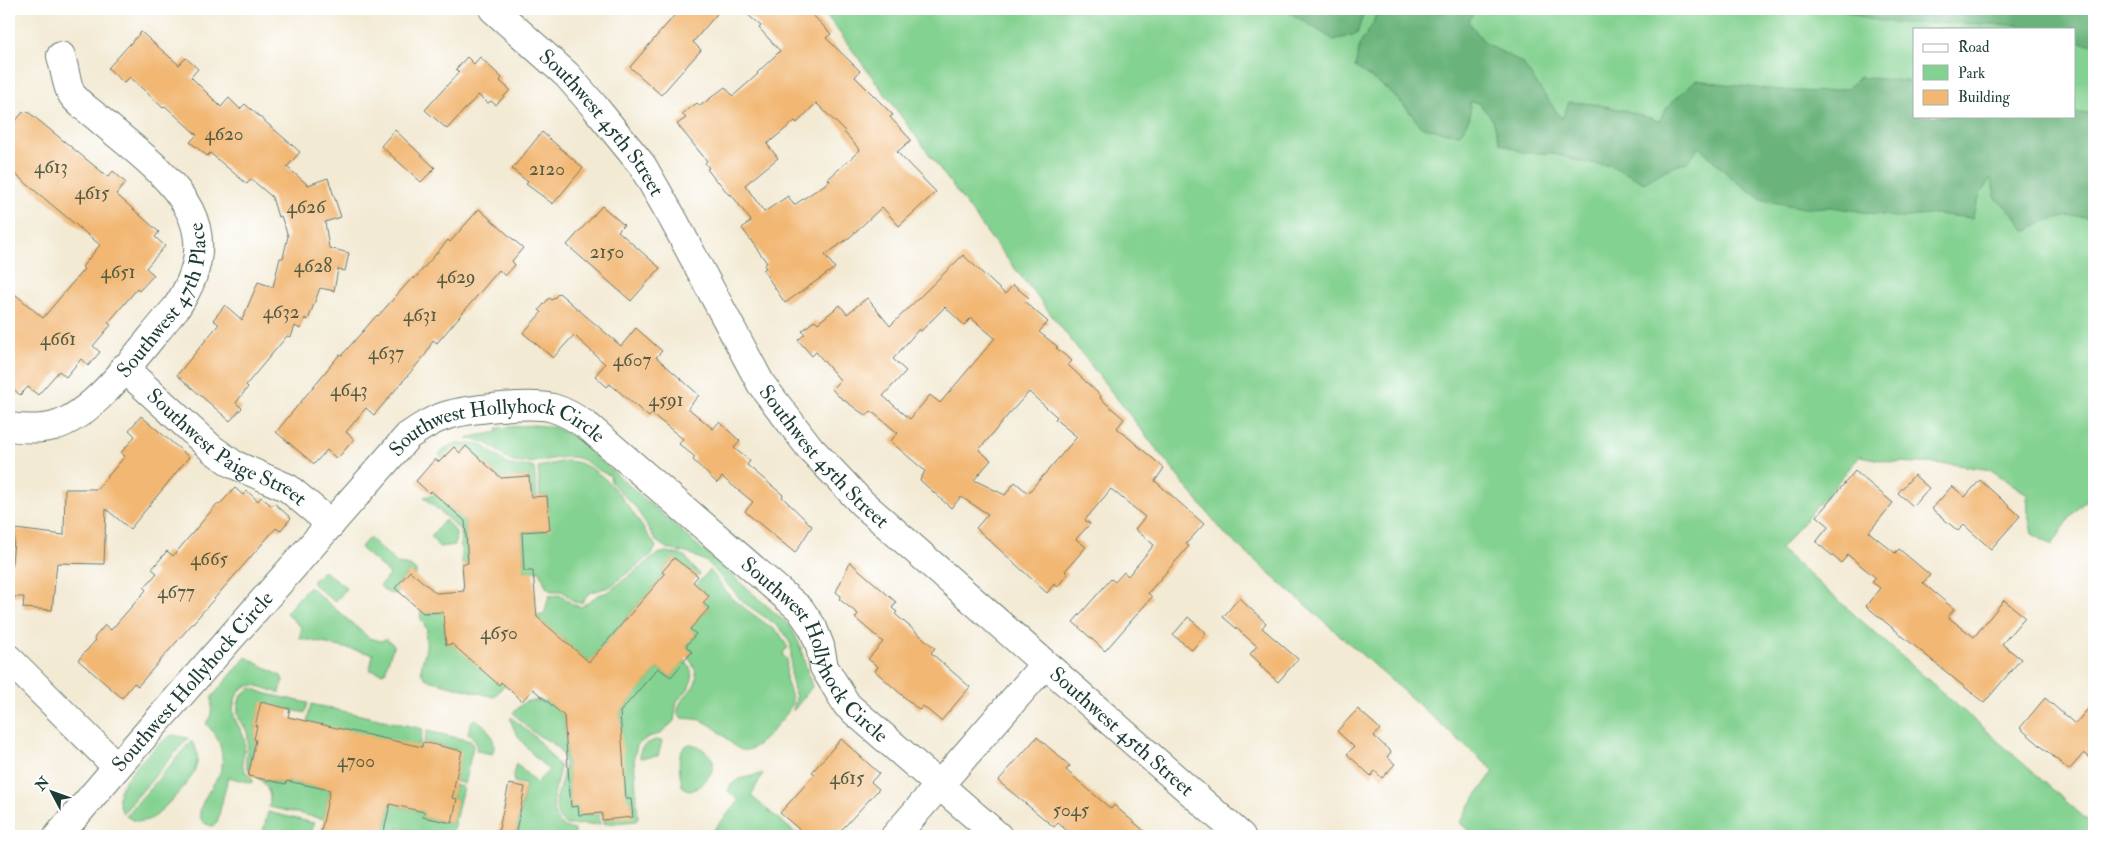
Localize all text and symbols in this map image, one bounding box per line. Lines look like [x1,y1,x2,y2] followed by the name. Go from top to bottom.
[1913,28,2076,118] legend
[1958,38,1990,57] text: Road
[533,43,670,201] street label: Southwest 45th Street
[1958,64,1985,83] text: Park
[1958,88,2010,107] text: Building
[204,122,244,146] house number: 4620
[34,155,68,179] house number: 4613
[529,157,565,181] house number: 2120
[75,181,110,205] house number: 4615
[286,195,327,219] house number: 4626
[111,219,212,383] street label: Southwest 47th Place
[590,240,624,264] house number: 2150
[294,254,332,278] house number: 4628
[101,260,135,284] house number: 4651
[436,265,476,289] house number: 4629
[263,300,299,324] house number: 4632
[403,303,437,327] house number: 4631
[40,327,76,351] house number: 4661
[368,341,404,365] house number: 4637
[613,348,651,372] house number: 4607
[330,378,368,402] house number: 4643
[753,380,895,535] street label: Southwest 45th Street
[141,383,312,512] street label: Southwest Paige Street
[648,388,684,412] house number: 4591
[383,393,611,462] text: Southwest Hollyhock Circle
[381,432,615,474] street label: Southwest Hollyhock Circle
[190,547,229,571] house number: 4665
[735,551,894,749] street label: Southwest Hollyhock Circle
[157,580,195,604] house number: 4677
[106,585,280,778] street label: Southwest Hollyhock Circle
[480,621,518,645] house number: 4650
[1044,661,1200,803] street label: Southwest 45th Street
[337,749,375,773] house number: 4700
[830,766,865,790] house number: 4615
[28,768,78,818] north arrow
[31,773,53,795] text: N
[1053,798,1090,822] house number: 5045

